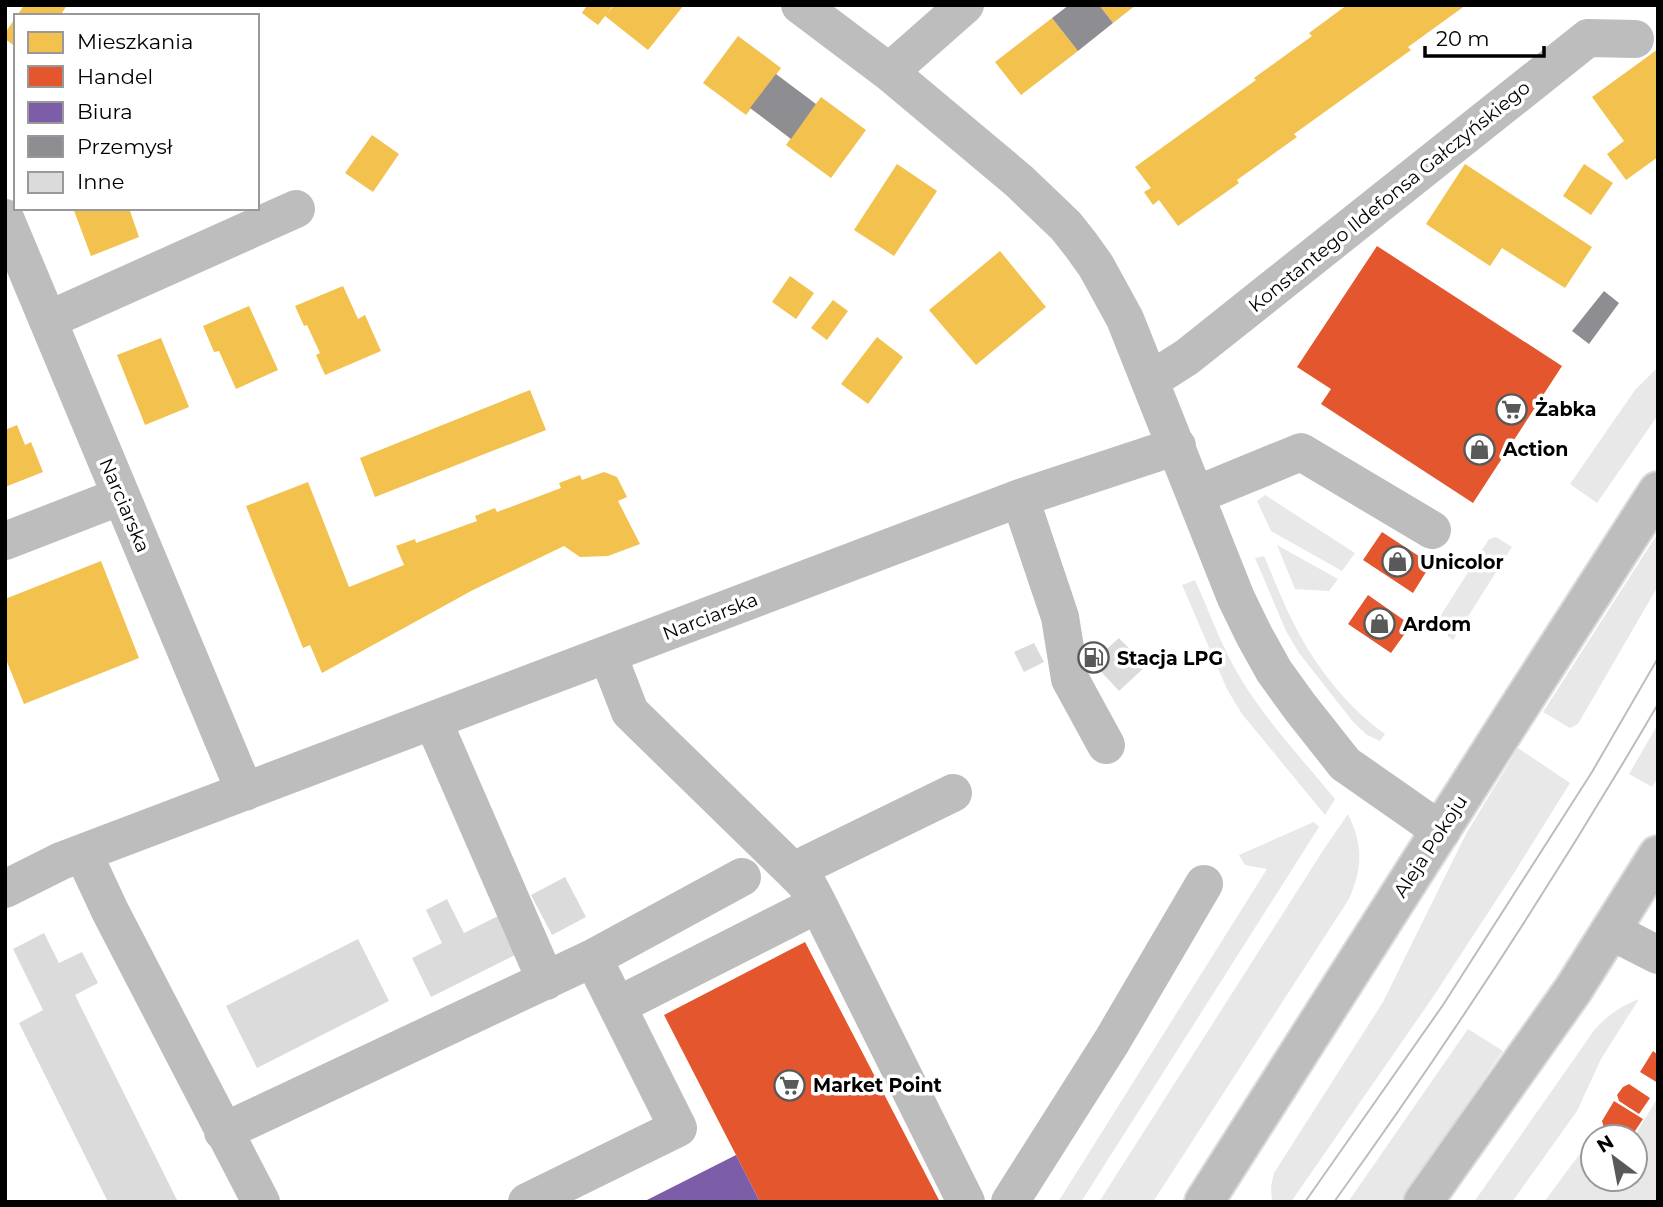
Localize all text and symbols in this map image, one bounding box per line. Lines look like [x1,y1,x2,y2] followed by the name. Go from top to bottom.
[14,14,259,210] legend
[1425,14,1544,58] scale bar
[1436,26,1490,51] text: 20 m
[77,29,193,54] text: Mieszkania
[77,64,153,89] text: Handel
[1244,76,1535,317] street label: Konstantego Ildefonsa Gałczyńskiego
[77,99,133,124] text: Biura
[77,134,173,159] text: Przemysł
[77,169,124,194] text: Inne
[1495,392,1529,426] supermarket icon: Żabka
[1535,397,1597,421] place label: Żabka
[1463,432,1497,466] shop icon: Action
[1502,438,1568,461] place label: Action
[94,455,155,556] street label: Narciarska
[1380,545,1414,579] shop icon: Unicolor
[1420,551,1504,574] place label: Unicolor
[659,588,761,645] street label: Narciarska
[1363,607,1397,641] shop icon: Ardom
[1402,613,1471,636] place label: Ardom
[1077,641,1111,675] fuel station icon: Stacja LPG
[1117,647,1223,670] place label: Stacja LPG
[1389,791,1472,902] street label: Aleja Pokoju
[773,1068,807,1102] supermarket icon: Market Point
[813,1074,942,1097] place label: Market Point
[1579,1123,1649,1193] north arrow
[1593,1130,1618,1158] text: N

